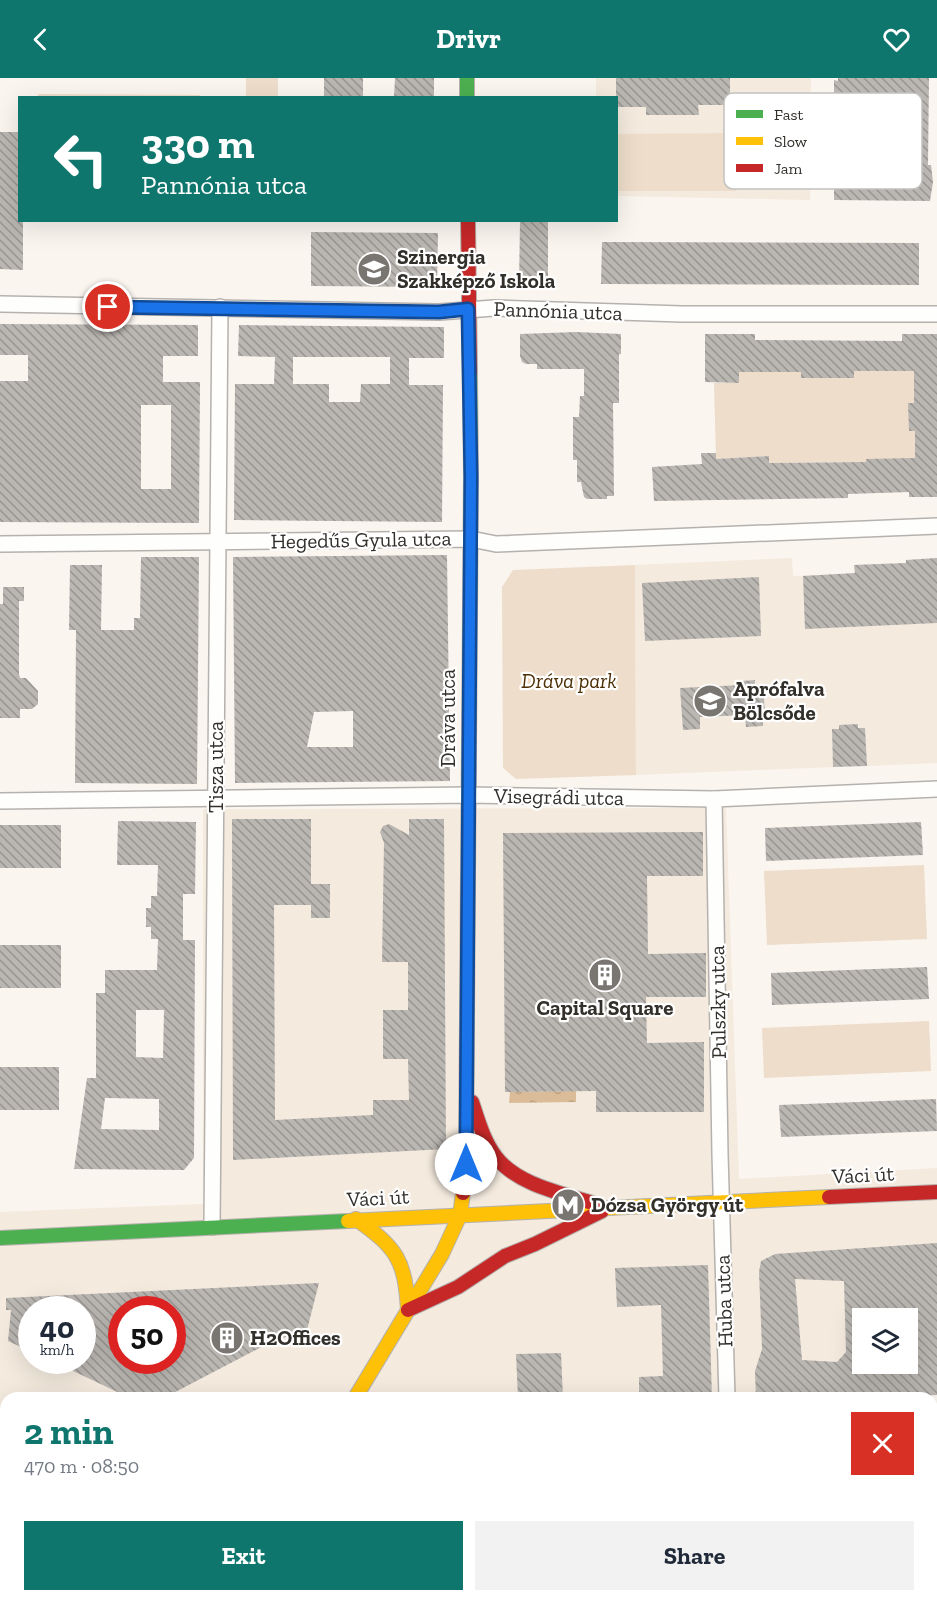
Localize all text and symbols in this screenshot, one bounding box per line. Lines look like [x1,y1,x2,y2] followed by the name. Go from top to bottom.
[24,23,57,56] icon: back
[436,23,501,55] text: Drivr
[880,23,913,56] icon: heart
[724,93,922,189] legend
[774,105,803,124] text: Fast
[141,118,255,169] text: 330 m
[42,120,120,198] icon: left
[774,132,808,151] text: Slow
[774,159,803,178] text: Jam
[141,169,307,201] text: Pannónia utca
[397,244,556,293] place label: Szinergia Szakképző Iskola
[356,251,392,287] school or university icon: Szinergia Szakképző Iskola
[82,281,133,332] pin
[91,290,124,323] icon: arrive
[493,296,623,325] street label: Pannónia utca
[270,525,452,554] street label: Hegedűs Gyula utca
[521,668,617,693] park label: Dráva park
[435,669,460,767] street label: Dráva utca
[733,676,825,725] place label: Aprófalva Bölcsőde
[692,683,728,719] school or university icon: Aprófalva Bölcsőde
[203,721,228,813] street label: Tisza utca
[493,783,624,810] street label: Visegrádi utca
[704,945,731,1059] street label: Pulszky utca
[587,957,623,993] building icon: Capital Square
[537,995,673,1020] place label: Capital Square
[434,1132,498,1196] position arrow
[830,1160,895,1189] street label: Váci út
[345,1183,410,1212] street label: Váci út
[550,1187,586,1223] metro station icon: Dózsa György út
[591,1192,744,1217] place label: Dózsa György út
[709,1254,738,1348] street label: Huba utca
[108,1296,186,1374] speed limit sign: 50
[852,1308,918,1374] map controls
[852,1308,918,1374] button: layers
[40,1310,74,1346] text: 40
[209,1320,245,1356] building icon: H2Offices
[250,1325,341,1350] place label: H2Offices
[40,1341,74,1359] text: km/h
[24,1410,114,1453] text: 2 min
[851,1412,914,1475] button: close
[24,1454,139,1478] text: 470 m · 08:50
[24,1521,463,1590] button: Exit
[475,1521,914,1590] button: Share

